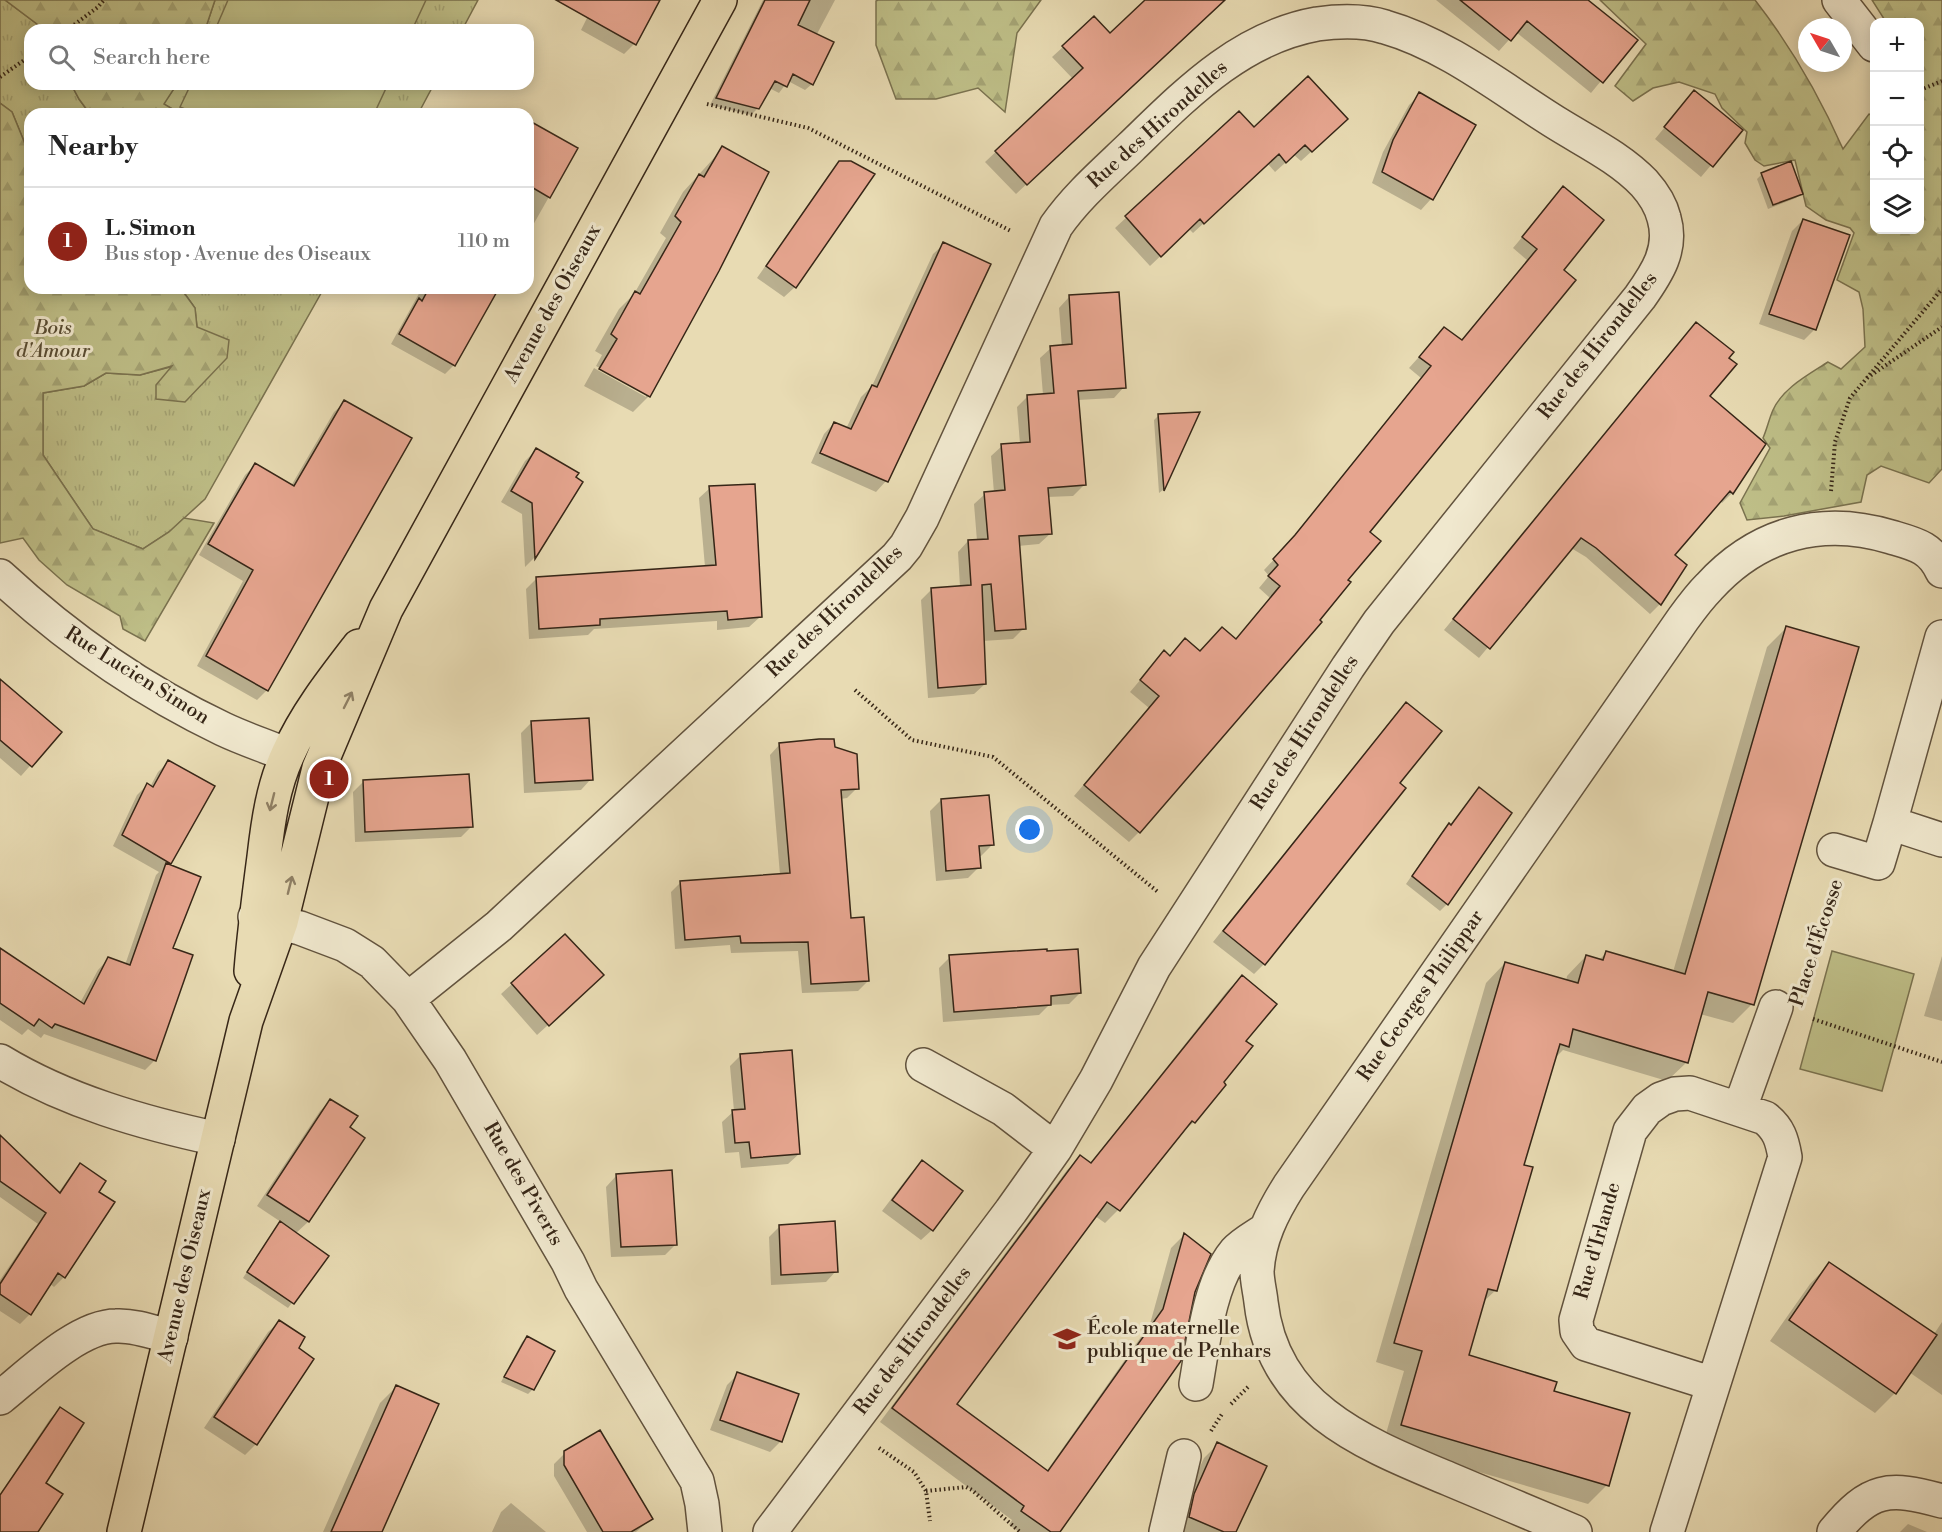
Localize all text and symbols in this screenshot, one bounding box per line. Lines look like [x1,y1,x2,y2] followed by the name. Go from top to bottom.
[1798,18,1852,72] north arrow
[1870,18,1924,234] map controls
[1870,18,1924,72] button: +
[24,24,534,90] search box
[45,41,78,74] icon: search
[93,44,210,71] text: Search here
[1083,55,1233,195] street label: Rue des Hirondelles
[1870,72,1924,126] button: −
[1870,126,1924,180] button: locate
[48,131,138,163] text: Nearby
[1870,180,1924,234] button: layers
[105,215,196,242] text: L. Simon
[499,220,607,388] street label: Avenue des Oiseaux
[63,229,72,254] text: 1
[458,229,510,254] text: 110 m
[105,242,371,267] text: Bus stop · Avenue des Oiseaux
[1533,267,1663,425] street label: Rue des Hirondelles
[16,316,91,364] park label: Bois d'Amour
[762,540,908,684] street label: Rue des Hirondelles
[60,621,214,731] street label: Rue Lucien Simon
[1245,651,1365,815] street label: Rue des Hirondelles
[342,691,354,709] one-way arrow
[310,756,348,802] pin: 1
[266,792,278,811] one-way arrow
[1015,815,1044,844] your location
[284,876,296,895] one-way arrow
[1784,876,1849,1010] street label: Place d'Écosse
[1352,905,1490,1087] street label: Rue Georges Philippar
[477,1118,569,1250] street label: Rue des Piverts
[1569,1180,1627,1302] street label: Rue d'Irlande
[153,1186,217,1366] street label: Avenue des Oiseaux
[849,1262,977,1420] street label: Rue des Hirondelles
[1087,1315,1271,1364] place label: École maternelle publique de Penhars
[1052,1324,1082,1354] school or university icon: École maternelle publique de Penhars

